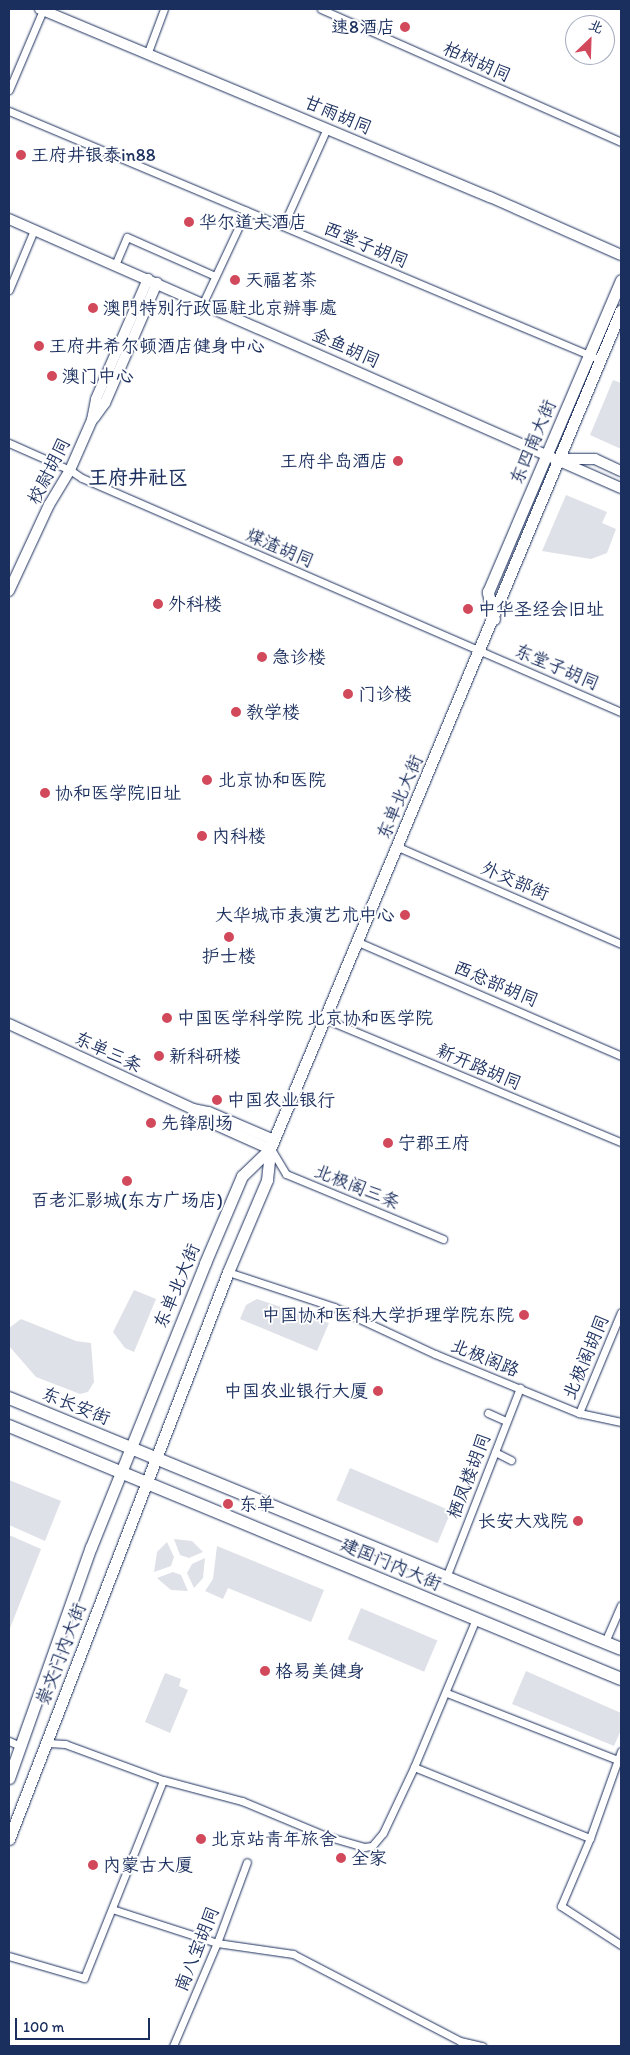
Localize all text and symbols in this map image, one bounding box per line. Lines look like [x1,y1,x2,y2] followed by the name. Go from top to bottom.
[565,15,615,65] north arrow
[331,16,395,38] place label: 速8酒店
[586,16,606,37] text: 北
[399,21,411,33] marker: 速8酒店
[440,37,514,87] street label: 柏树胡同
[301,91,375,139] street label: 甘雨胡同
[31,144,156,166] place label: 王府井银泰in88
[15,149,27,161] marker: 王府井银泰in88
[199,211,307,233] place label: 华尔道夫酒店
[183,216,195,228] marker: 华尔道夫酒店
[320,217,412,273] street label: 西堂子胡同
[245,269,317,291] place label: 天福茗茶
[229,274,241,286] marker: 天福茗茶
[103,297,337,319] place label: 澳門特別行政區駐北京辦事處
[87,302,99,314] marker: 澳門特別行政區駐北京辦事處
[309,323,383,373] street label: 金鱼胡同
[49,335,265,357] place label: 王府井希尔顿酒店健身中心
[33,340,45,352] marker: 王府井希尔顿酒店健身中心
[62,365,134,387] place label: 澳门中心
[46,370,58,382] marker: 澳门中心
[505,396,561,488] street label: 东四南大街
[23,434,75,508] street label: 校尉胡同
[280,450,388,472] place label: 王府半岛酒店
[392,455,404,467] marker: 王府半岛酒店
[88,465,188,489] district label: 王府井社区
[243,524,317,572] street label: 煤渣胡同
[168,593,222,615] place label: 外科楼
[152,598,164,610] marker: 外科楼
[478,598,604,620] place label: 中华圣经会旧址
[462,603,474,615] marker: 中华圣经会旧址
[511,639,603,695] street label: 东堂子胡同
[272,646,326,668] place label: 急诊楼
[256,651,268,663] marker: 急诊楼
[358,683,412,705] place label: 门诊楼
[342,688,354,700] marker: 门诊楼
[246,701,300,723] place label: 教学楼
[230,706,242,718] marker: 教学楼
[372,751,428,843] street label: 东单北大街
[218,769,326,791] place label: 北京协和医院
[200,773,214,787] marker: 北京协和医院
[55,782,181,804] place label: 协和医学院旧址
[39,787,51,799] marker: 协和医学院旧址
[212,825,266,847] place label: 内科楼
[196,830,208,842] marker: 内科楼
[478,857,552,905] street label: 外交部街
[215,904,395,926] place label: 大华城市表演艺术中心
[399,909,411,921] marker: 大华城市表演艺术中心
[223,931,235,943] marker: 护士楼
[202,945,256,967] place label: 护士楼
[450,956,542,1012] street label: 西总部胡同
[177,1007,433,1029] place label: 中国医学科学院 北京协和医学院
[161,1012,173,1024] marker: 中国医学科学院 北京协和医学院
[71,1027,145,1077] street label: 东单三条
[433,1039,525,1095] street label: 新开路胡同
[169,1045,241,1067] place label: 新科研楼
[153,1050,165,1062] marker: 新科研楼
[227,1089,335,1111] place label: 中国农业银行
[211,1094,223,1106] marker: 中国农业银行
[161,1112,233,1134] place label: 先锋剧场
[145,1117,157,1129] marker: 先锋剧场
[398,1132,470,1154] place label: 宁郡王府
[382,1137,394,1149] marker: 宁郡王府
[311,1160,403,1214] street label: 北极阁三条
[121,1175,133,1187] marker: 百老汇影城(东方广场店)
[31,1189,223,1211] place label: 百老汇影城(东方广场店)
[149,1240,205,1332] street label: 东单北大街
[262,1304,514,1326] place label: 中国协和医科大学护理学院东院
[518,1309,530,1321] marker: 中国协和医科大学护理学院东院
[558,1311,614,1403] street label: 北极阁胡同
[448,1335,522,1381] street label: 北极阁路
[224,1380,368,1402] place label: 中国农业银行大厦
[39,1383,113,1429] street label: 东长安街
[372,1385,384,1397] marker: 中国农业银行大厦
[443,1430,495,1522] street label: 栖凤楼胡同
[239,1493,275,1515] place label: 东单
[221,1497,235,1511] marker: 东单
[478,1510,568,1532] place label: 长安大戏院
[572,1515,584,1527] marker: 长安大戏院
[337,1533,445,1595] street label: 建国门内大街
[32,1600,90,1708] street label: 崇文门内大街
[275,1660,365,1682] place label: 格易美健身
[259,1665,271,1677] marker: 格易美健身
[211,1828,337,1850] place label: 北京站青年旅舍
[195,1833,207,1845] marker: 北京站青年旅舍
[351,1847,387,1869] place label: 全家
[335,1852,347,1864] marker: 全家
[103,1854,193,1876] place label: 内蒙古大厦
[87,1859,99,1871] marker: 内蒙古大厦
[170,1903,224,1995] street label: 南八宝胡同
[18,2008,152,2040] scale bar
[23,2018,64,2036] text: 100 m

